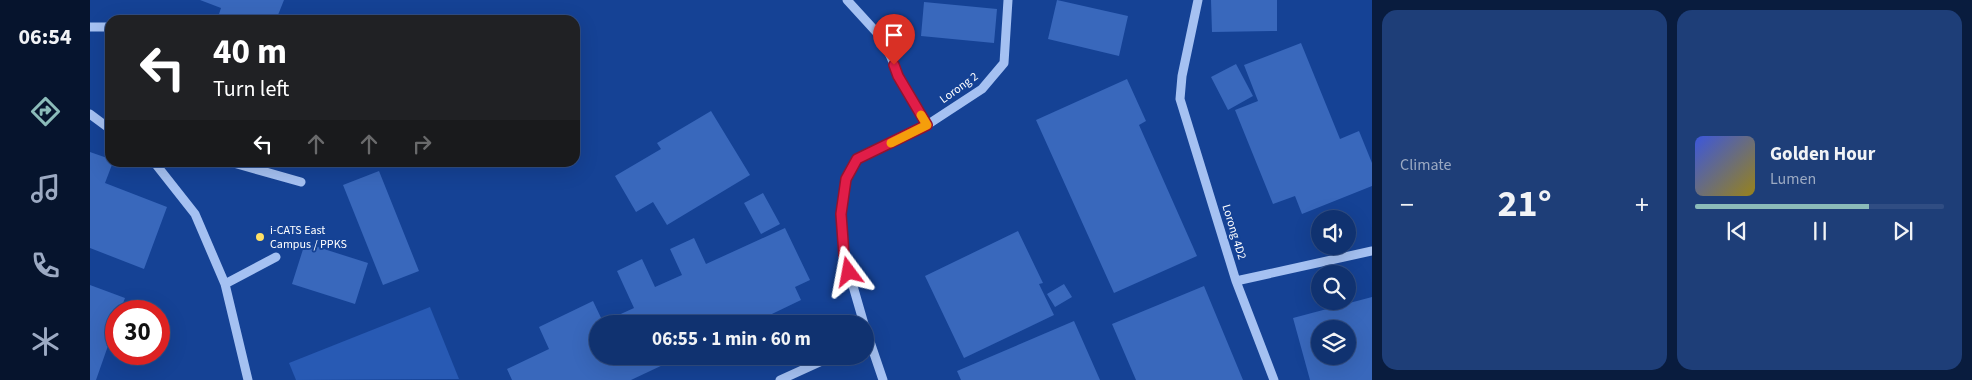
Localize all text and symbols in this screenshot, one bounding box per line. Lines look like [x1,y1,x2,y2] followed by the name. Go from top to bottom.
[873,14,915,65] pin
[18,21,72,53] text: 06:54
[880,21,908,49] icon: arrive
[213,27,287,77] text: 40 m
[130,35,195,100] icon: left
[936,68,982,108] street label: Lorong 2
[213,73,289,105] text: Turn left
[28,94,63,129] icon: directions
[249,130,277,158] icon: left
[302,130,330,158] icon: ahead
[355,130,383,158] icon: ahead
[408,130,436,158] icon: right
[1770,141,1875,168] text: Golden Hour
[1400,154,1451,176] text: Climate
[1770,168,1816,190] text: Lumen
[28,171,63,206] icon: music
[1498,177,1552,231] text: 21°
[1400,185,1414,225] text: −
[1635,185,1649,225] text: +
[1218,202,1250,262] street label: Lorong 4D2
[1311,210,1356,365] map controls
[1311,210,1356,255] button: sound
[1723,217,1751,245] icon: previous
[1806,217,1834,245] icon: pause
[1889,217,1917,245] icon: next
[270,222,347,253] place label: i-CATS East Campus / PPKS
[254,231,266,243] marker: i-CATS East Campus / PPKS
[822,245,874,297] position arrow
[28,248,63,283] icon: phone
[1311,265,1356,310] button: search
[105,300,170,365] speed limit sign: 30
[1311,320,1356,365] button: layers
[28,324,63,359] icon: climate
[652,326,811,353] text: 06:55 · 1 min · 60 m

